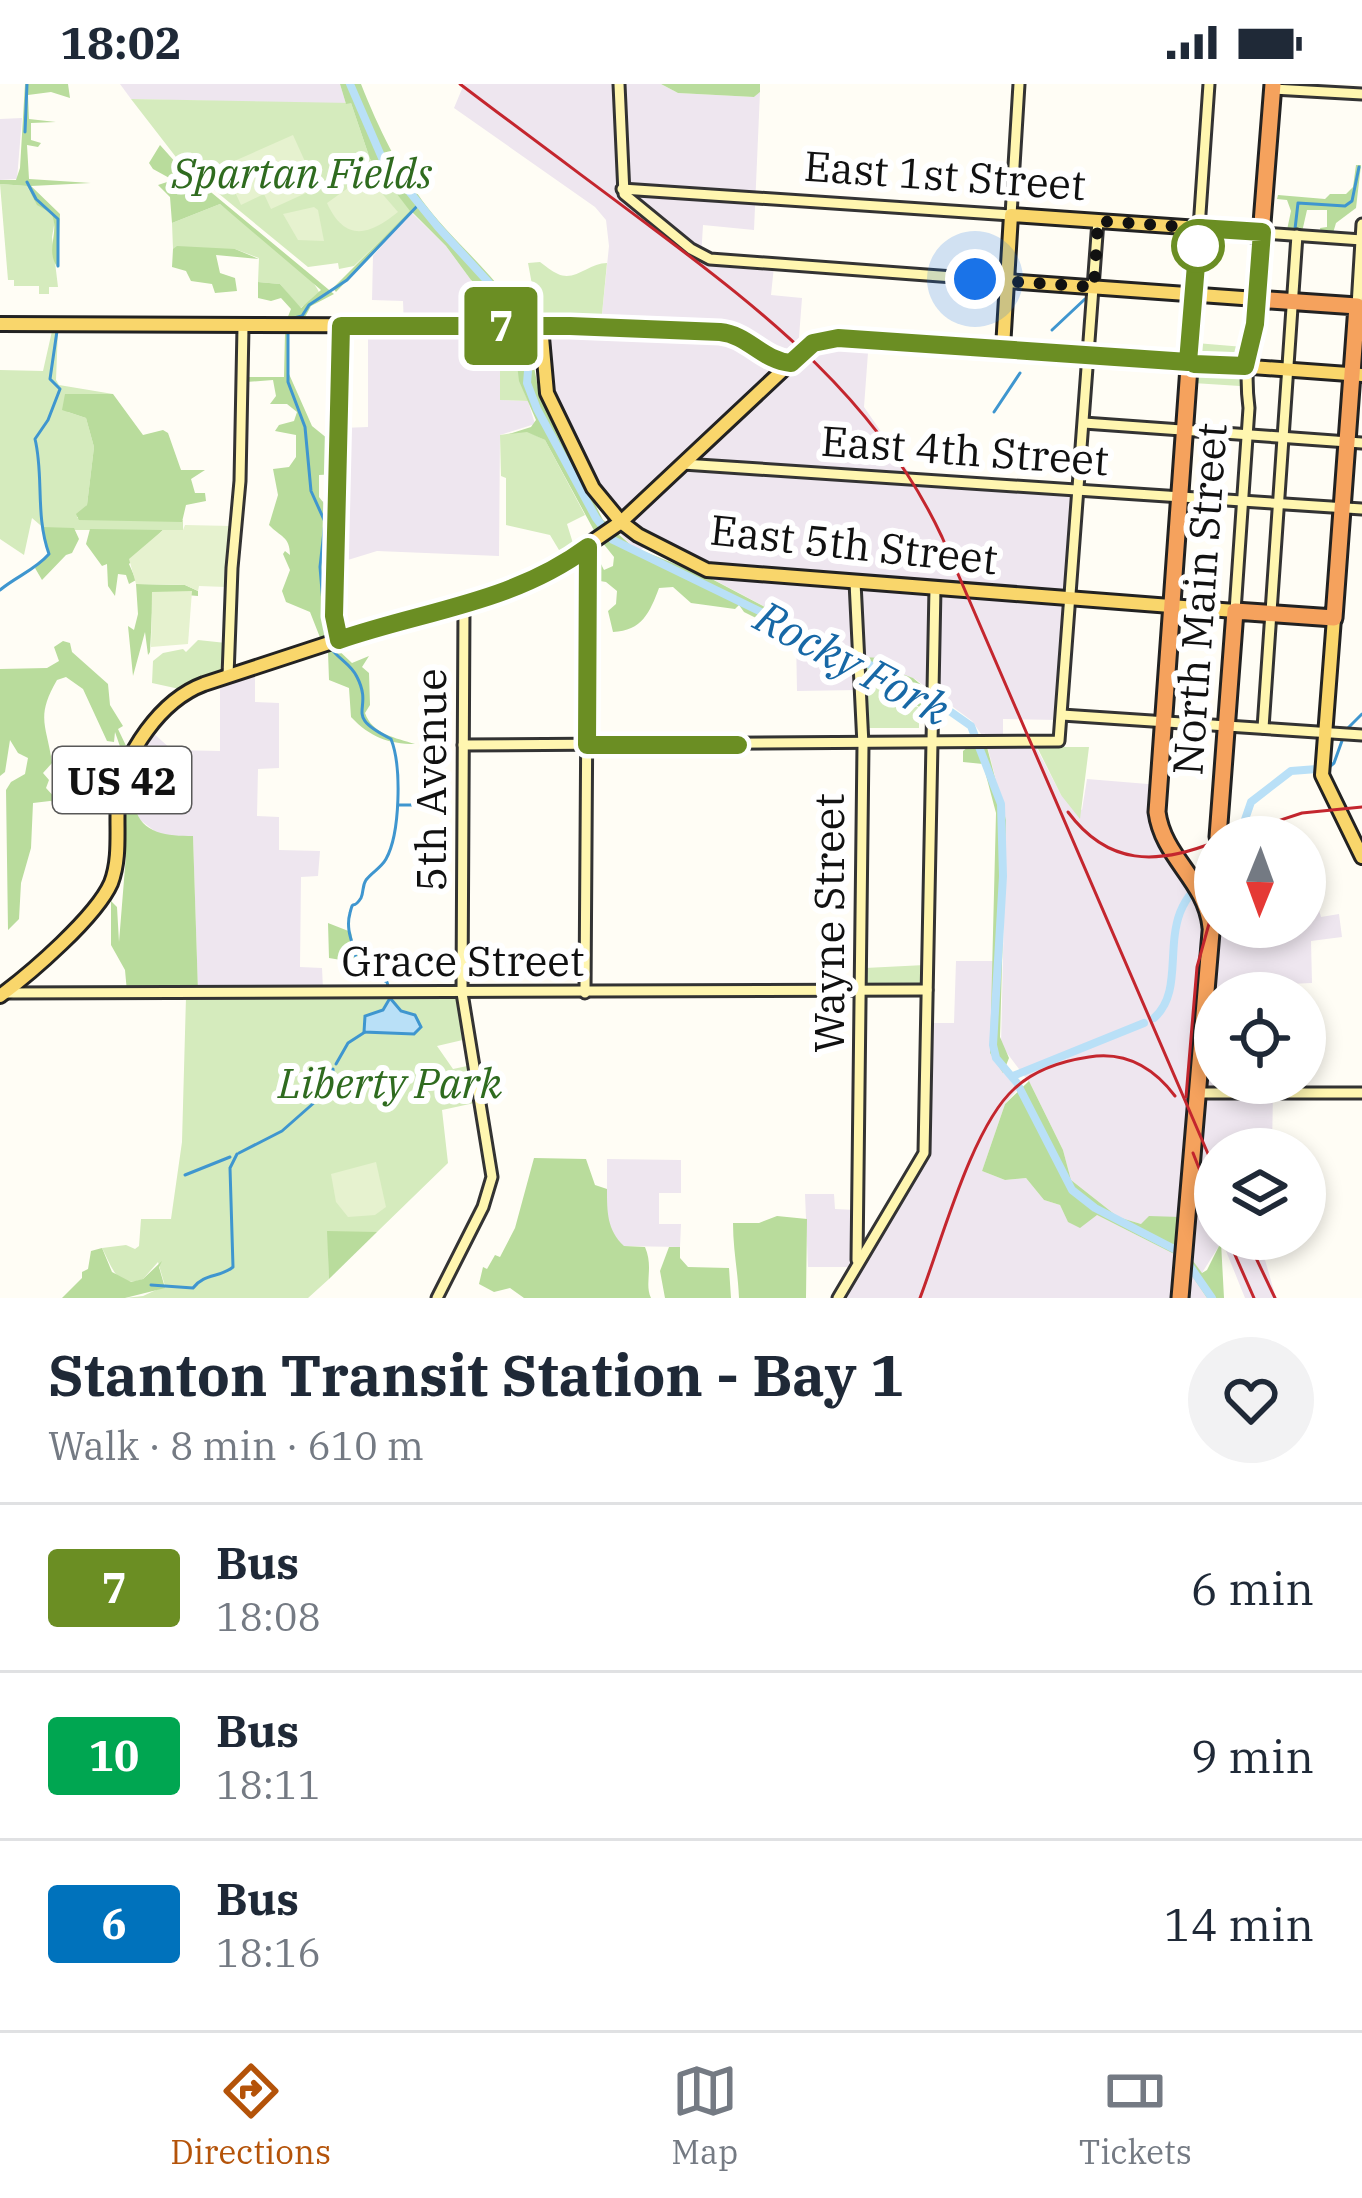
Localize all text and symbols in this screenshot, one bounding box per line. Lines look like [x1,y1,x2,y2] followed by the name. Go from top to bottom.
[60,13,182,71] text: 18:02
[802,138,1088,212] street label: East 1st Street
[171,145,433,200] park label: Spartan Fields
[1173,221,1223,271] unlabelled marker
[945,249,1005,309] your location
[462,287,540,365] line badge: 7
[488,298,514,353] text: 7
[819,413,1111,487] street label: East 4th Street
[1159,421,1239,777] street label: North Main Street
[708,502,1000,586] street label: East 5th Street
[745,586,961,738] water label: Rocky Fork
[403,668,458,892] street label: 5th Avenue
[53,747,191,813] road number: US 42
[801,793,856,1053] street label: Wayne Street
[1194,816,1326,948] north arrow
[1194,816,1326,1260] map controls
[341,933,585,988] street label: Grace Street
[1194,972,1326,1104] button: locate
[277,1055,503,1110] park label: Liberty Park
[1194,1128,1326,1260] button: layers
[1188,1337,1314,1463] button: heart
[48,1338,904,1412] text: Stanton Transit Station - Bay 1
[48,1420,424,1471] text: Walk · 8 min · 610 m
[216,1533,299,1591] text: Bus
[1191,1559,1314,1617] text: 6 min
[101,1560,127,1615] text: 7
[216,1591,321,1642] text: 18:08
[216,1701,299,1759] text: Bus
[1191,1727,1314,1785] text: 9 min
[89,1728,139,1783] text: 10
[216,1759,321,1810] text: 18:11
[216,1869,299,1927] text: Bus
[1164,1895,1314,1953] text: 14 min
[101,1896,127,1951] text: 6
[216,1927,321,1978] text: 18:16
[170,2058,331,2173] tab: Directions
[671,2058,738,2173] tab: Map
[1079,2058,1192,2173] tab: Tickets

